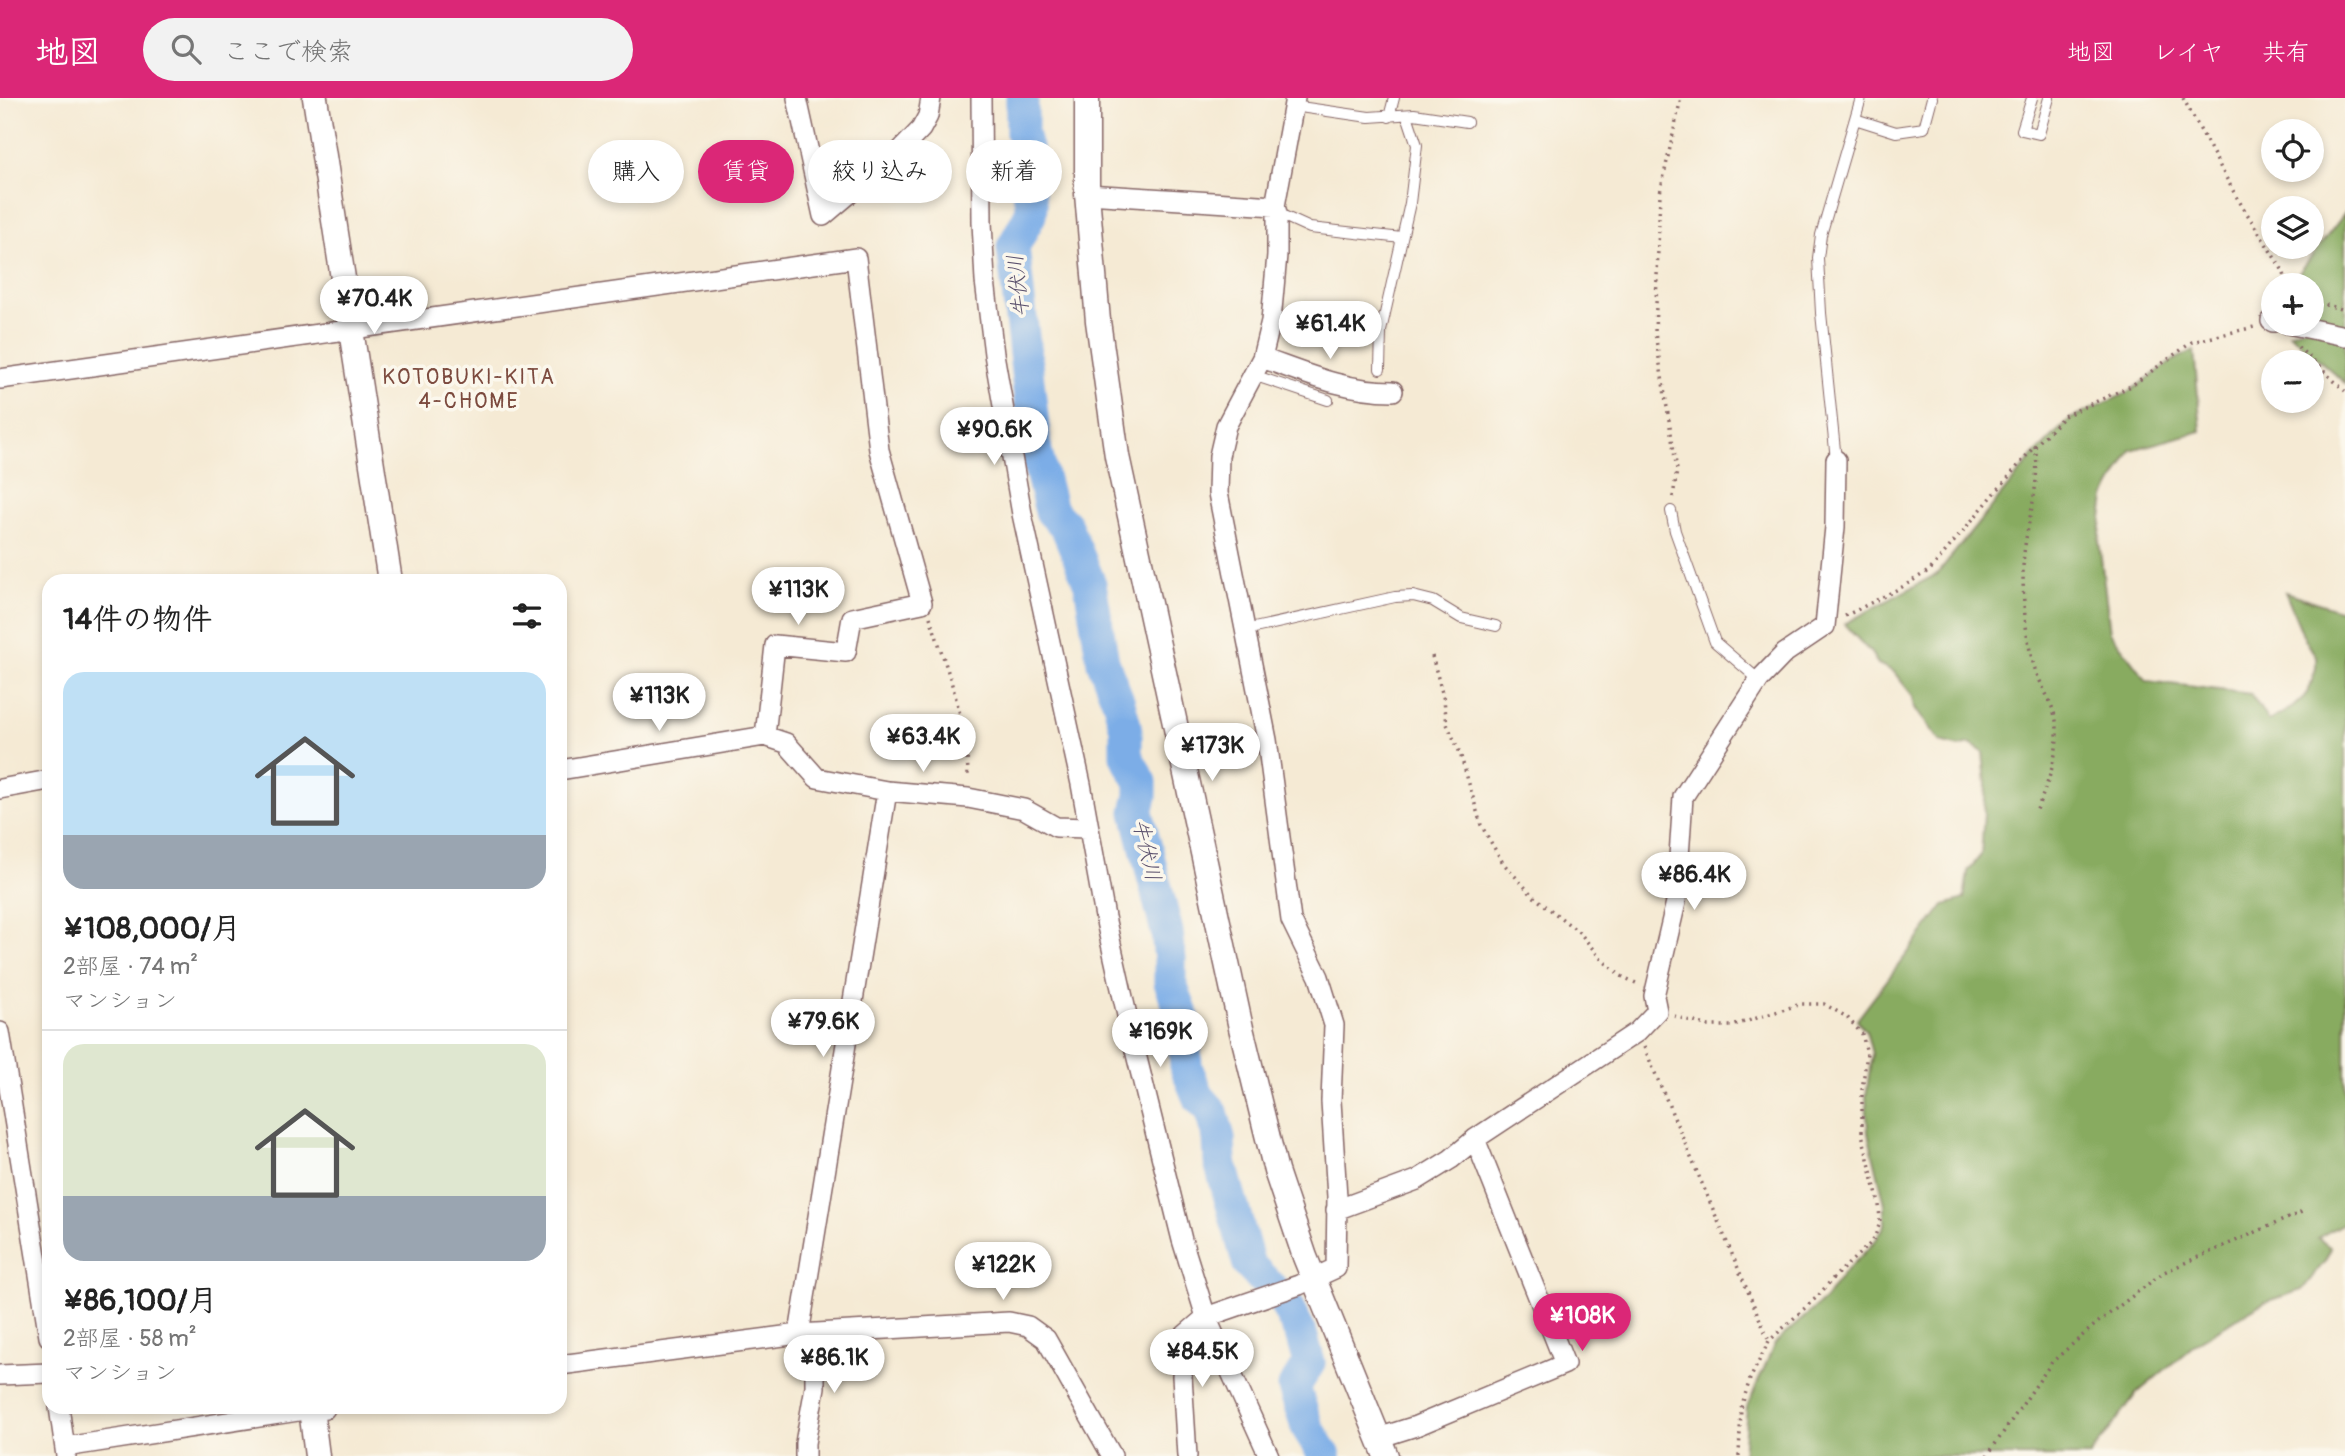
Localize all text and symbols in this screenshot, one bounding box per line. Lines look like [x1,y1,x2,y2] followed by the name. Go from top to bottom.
[143,18,633,81] search box
[167,30,205,68] icon: search
[35,32,101,73] text: 地図
[223,36,353,68] text: ここで検索
[2067,38,2115,67] text: 地図
[2153,38,2224,67] text: レイヤ
[2262,38,2310,67] text: 共有
[2261,119,2324,413] map controls
[2261,119,2324,182] button: locate
[588,140,684,203] chip: 購入
[698,140,794,203] chip: 賃貸
[808,140,952,203] chip: 絞り込み
[966,140,1062,203] chip: 新着
[2261,196,2324,259] button: layers
[1002,253,1035,319] water label: 牛伏川
[2261,273,2324,336] button: +
[317,276,431,336] pin: ¥70.4K
[336,284,412,313] text: ¥70.4K
[1273,302,1387,361] pin: ¥61.4K
[1295,309,1365,338] text: ¥61.4K
[2261,350,2324,413] button: −
[382,364,556,415] district label: KOTOBUKI-KITA 4-CHOME
[937,408,1051,467] pin: ¥90.6K
[956,415,1032,444] text: ¥90.6K
[749,568,847,627] pin: ¥113K
[768,575,828,604] text: ¥113K
[508,597,546,635] icon: filters
[63,601,212,638] text: 14件の物件
[610,674,708,733] pin: ¥113K
[629,681,689,710] text: ¥113K
[866,714,980,774] pin: ¥63.4K
[242,718,368,844] icon: home
[886,722,960,751] text: ¥63.4K
[1163,724,1261,783] pin: ¥173K
[1180,731,1244,760] text: ¥173K
[1126,816,1167,884] water label: 牛伏川
[1637,852,1751,912] pin: ¥86.4K
[1657,860,1731,889] text: ¥86.4K
[63,910,241,947] text: ¥108,000/月
[63,952,198,981] text: 2部屋 · 74 m²
[63,986,177,1015] text: マンション
[766,1000,880,1059] pin: ¥79.6K
[787,1007,859,1036] text: ¥79.6K
[1111,1010,1209,1069] pin: ¥169K
[1128,1017,1192,1046] text: ¥169K
[242,1090,368,1216] icon: home
[954,1242,1052,1302] pin: ¥122K
[971,1250,1035,1279] text: ¥122K
[63,1282,218,1319] text: ¥86,100/月
[1533,1294,1631,1353] pin: ¥108K
[1549,1301,1615,1330] text: ¥108K
[63,1324,197,1353] text: 2部屋 · 58 m²
[1145,1330,1259,1389] pin: ¥84.5K
[777,1336,891,1395] pin: ¥86.1K
[1166,1337,1238,1366] text: ¥84.5K
[800,1343,868,1372] text: ¥86.1K
[63,1358,177,1387] text: マンション

